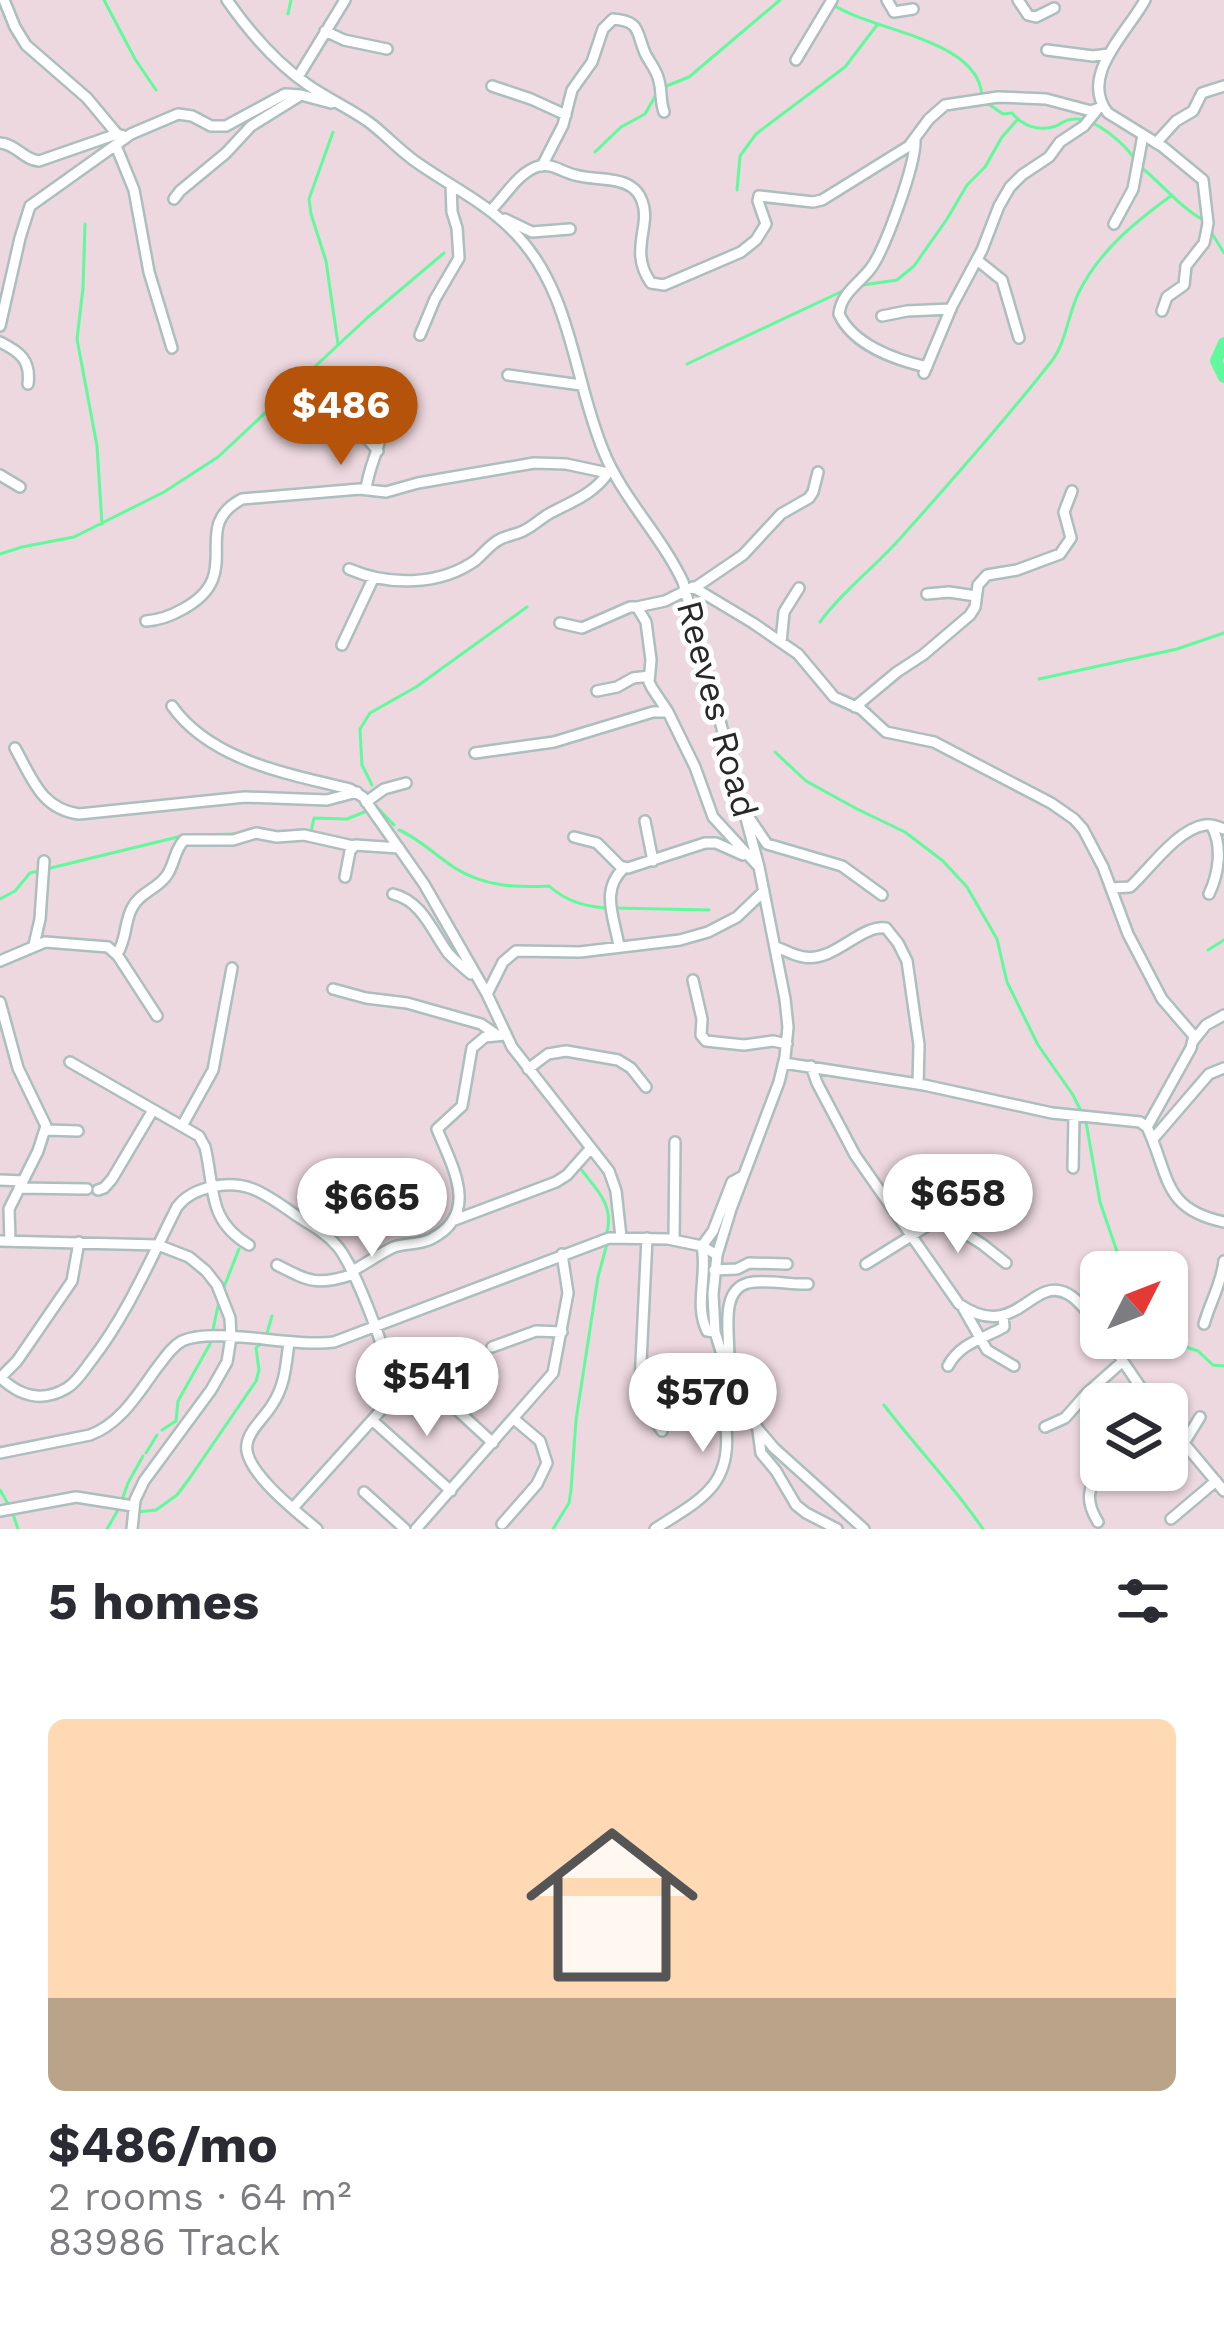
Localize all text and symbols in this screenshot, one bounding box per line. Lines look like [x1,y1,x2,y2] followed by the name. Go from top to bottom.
[270,366,412,468] pin: $486
[292,382,390,427] text: $486
[668,596,766,822] street label: Reeves Road
[887,1154,1029,1256] pin: $658
[301,1158,443,1260] pin: $665
[910,1170,1006,1215] text: $658
[324,1174,420,1219] text: $665
[1080,1251,1188,1359] north arrow
[1080,1251,1188,1491] map controls
[356,1337,498,1439] pin: $541
[383,1353,471,1398] text: $541
[632,1353,774,1455] pin: $570
[656,1369,750,1414] text: $570
[1080,1383,1188,1491] button: layers
[1110,1568,1176,1634] icon: filters
[48,1572,259,1631] text: 5 homes
[504,1797,720,2013] icon: home
[48,2115,278,2174] text: $486/mo
[48,2174,352,2219] text: 2 rooms · 64 m²
[48,2219,280,2264] text: 83986 Track

